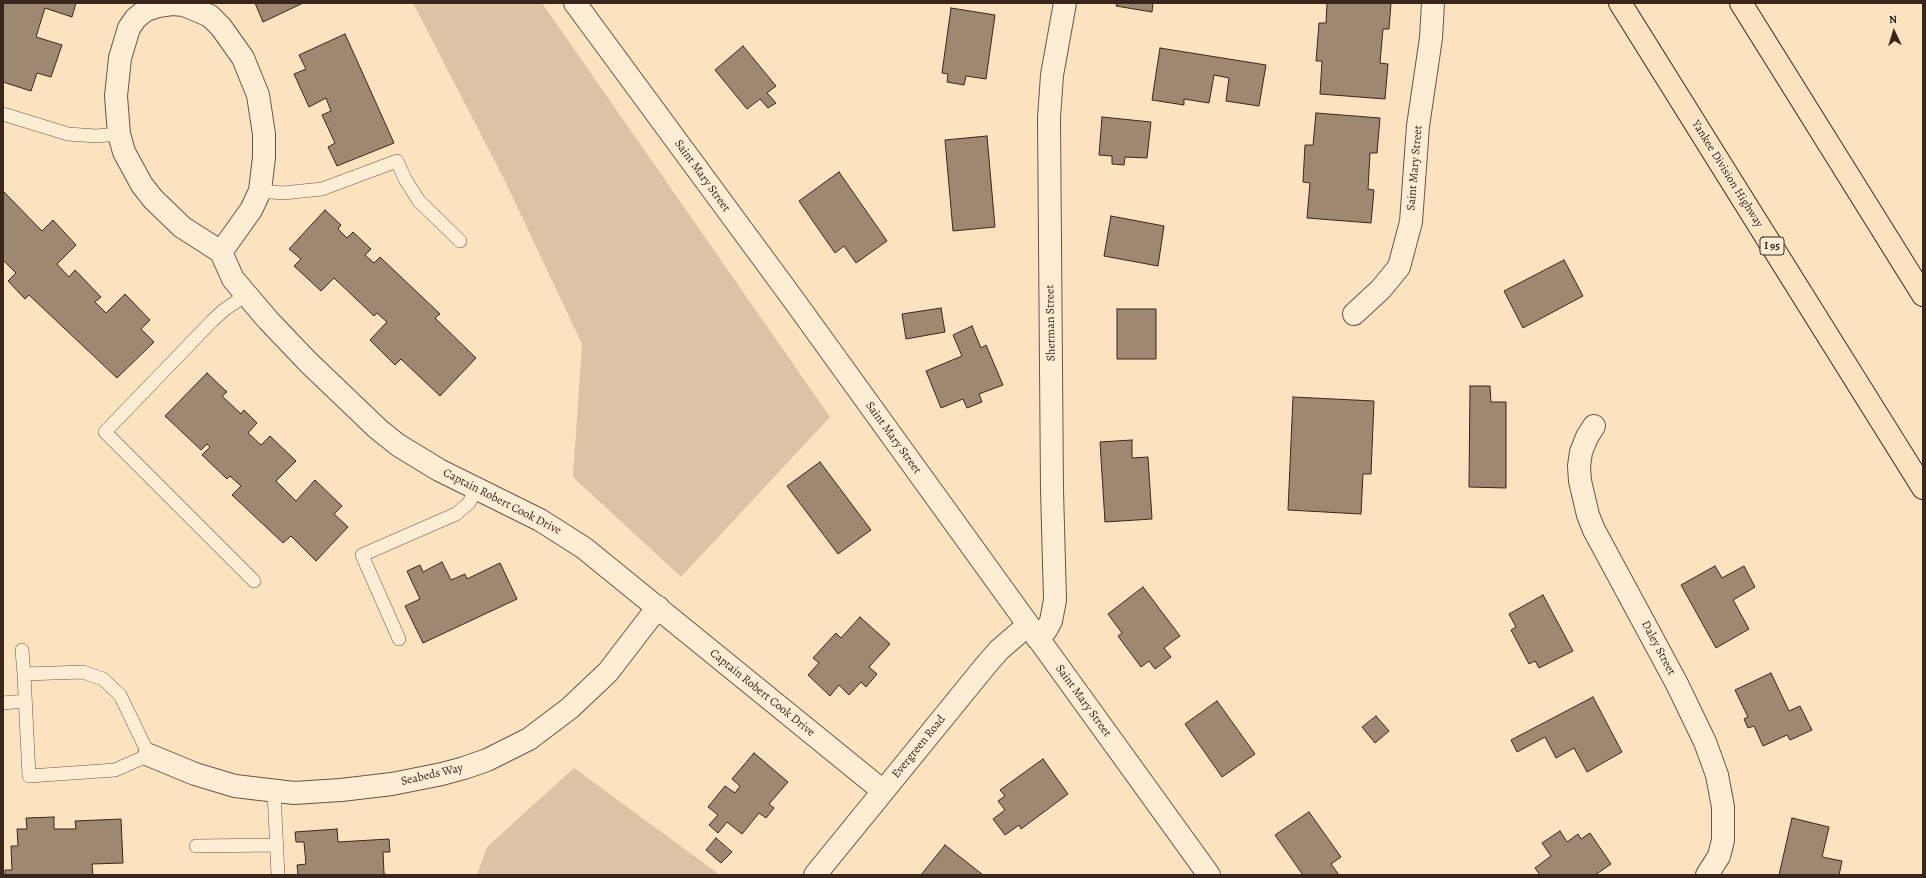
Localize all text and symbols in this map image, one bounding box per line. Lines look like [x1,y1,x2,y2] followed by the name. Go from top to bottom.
[1874,12,1914,52] north arrow
[1889,12,1898,27] text: N
[1688,118,1766,230] street label: Yankee Division Highway
[1404,125,1426,211] street label: Saint Mary Street
[671,137,733,215] street label: Saint Mary Street
[1760,237,1784,255] road number: I 95
[1043,285,1059,361] street label: Sherman Street
[862,399,924,477] street label: Saint Mary Street
[440,466,564,538] street label: Captain Robert Cook Drive
[1638,618,1678,678] street label: Daley Street
[706,646,818,740] street label: Captain Robert Cook Drive
[1052,662,1114,740] street label: Saint Mary Street
[889,713,949,781] street label: Evergreen Road
[400,761,464,789] street label: Seabeds Way

